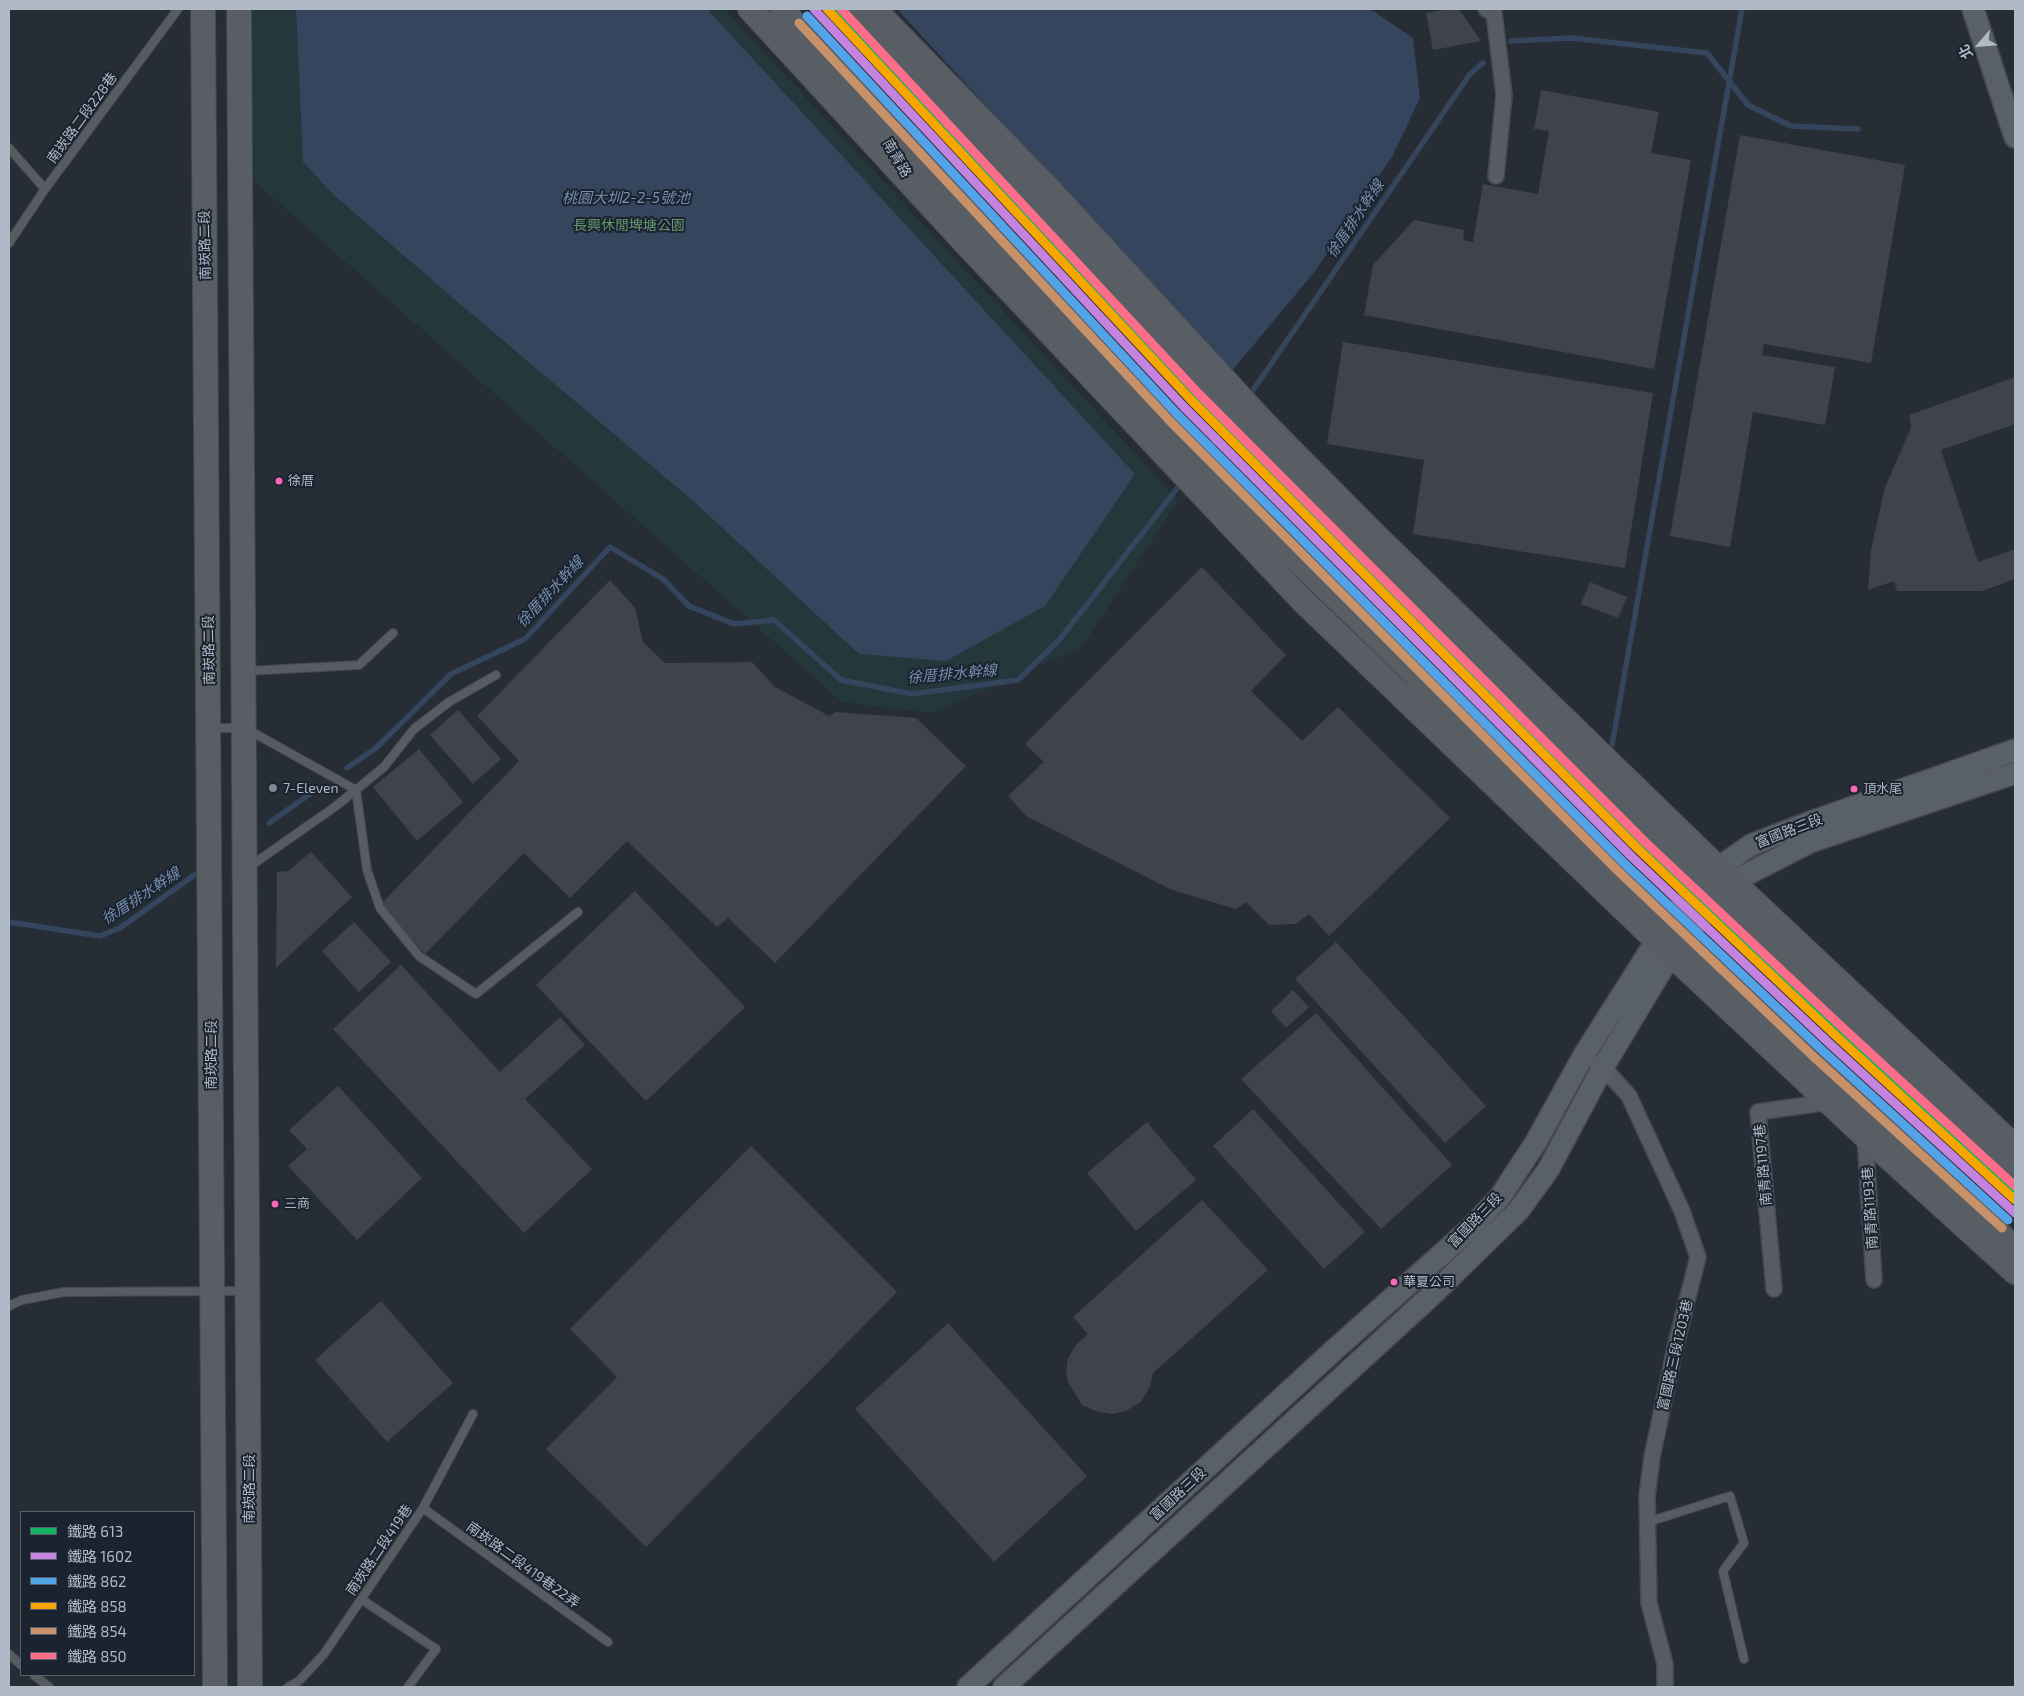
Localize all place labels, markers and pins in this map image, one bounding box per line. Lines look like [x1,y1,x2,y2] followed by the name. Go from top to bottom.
[288,473,314,489] place label: 徐厝
[274,476,284,486] marker: 徐厝
[283,780,339,796] place label: 7-Eleven
[1863,781,1902,797] place label: 頂水尾
[267,782,279,794] marker: 7-Eleven
[1849,784,1859,794] marker: 頂水尾
[284,1196,310,1212] place label: 三商
[270,1199,280,1209] marker: 三商
[1403,1274,1455,1290] place label: 華夏公司
[1389,1277,1399,1287] marker: 華夏公司

